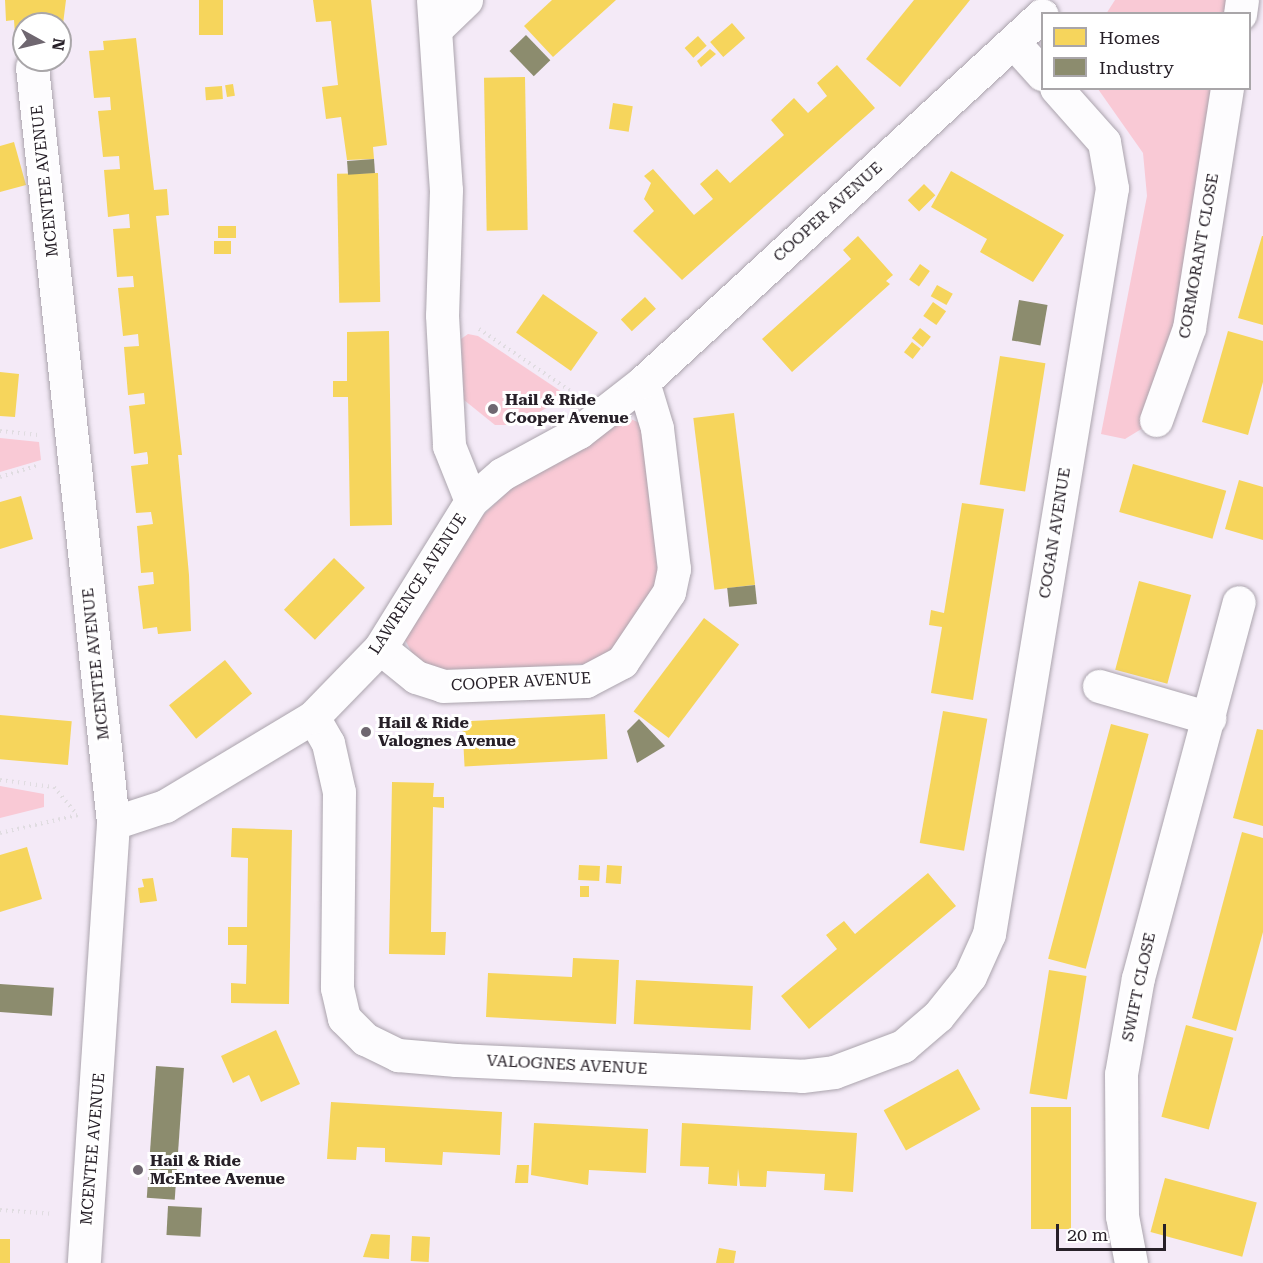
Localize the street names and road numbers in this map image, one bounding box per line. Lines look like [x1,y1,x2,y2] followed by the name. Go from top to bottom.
[27,104,63,258] street label: MCENTEE AVENUE
[770,158,886,266] street label: COOPER AVENUE
[1175,172,1223,340] street label: CORMORANT CLOSE
[1035,466,1075,600] street label: COGAN AVENUE
[365,510,471,658] street label: LAWRENCE AVENUE
[78,587,114,741] street label: MCENTEE AVENUE
[451,669,591,695] street label: COOPER AVENUE
[1118,931,1160,1043] street label: SWIFT CLOSE
[486,1051,648,1079] street label: VALOGNES AVENUE
[77,1072,109,1226] street label: MCENTEE AVENUE

